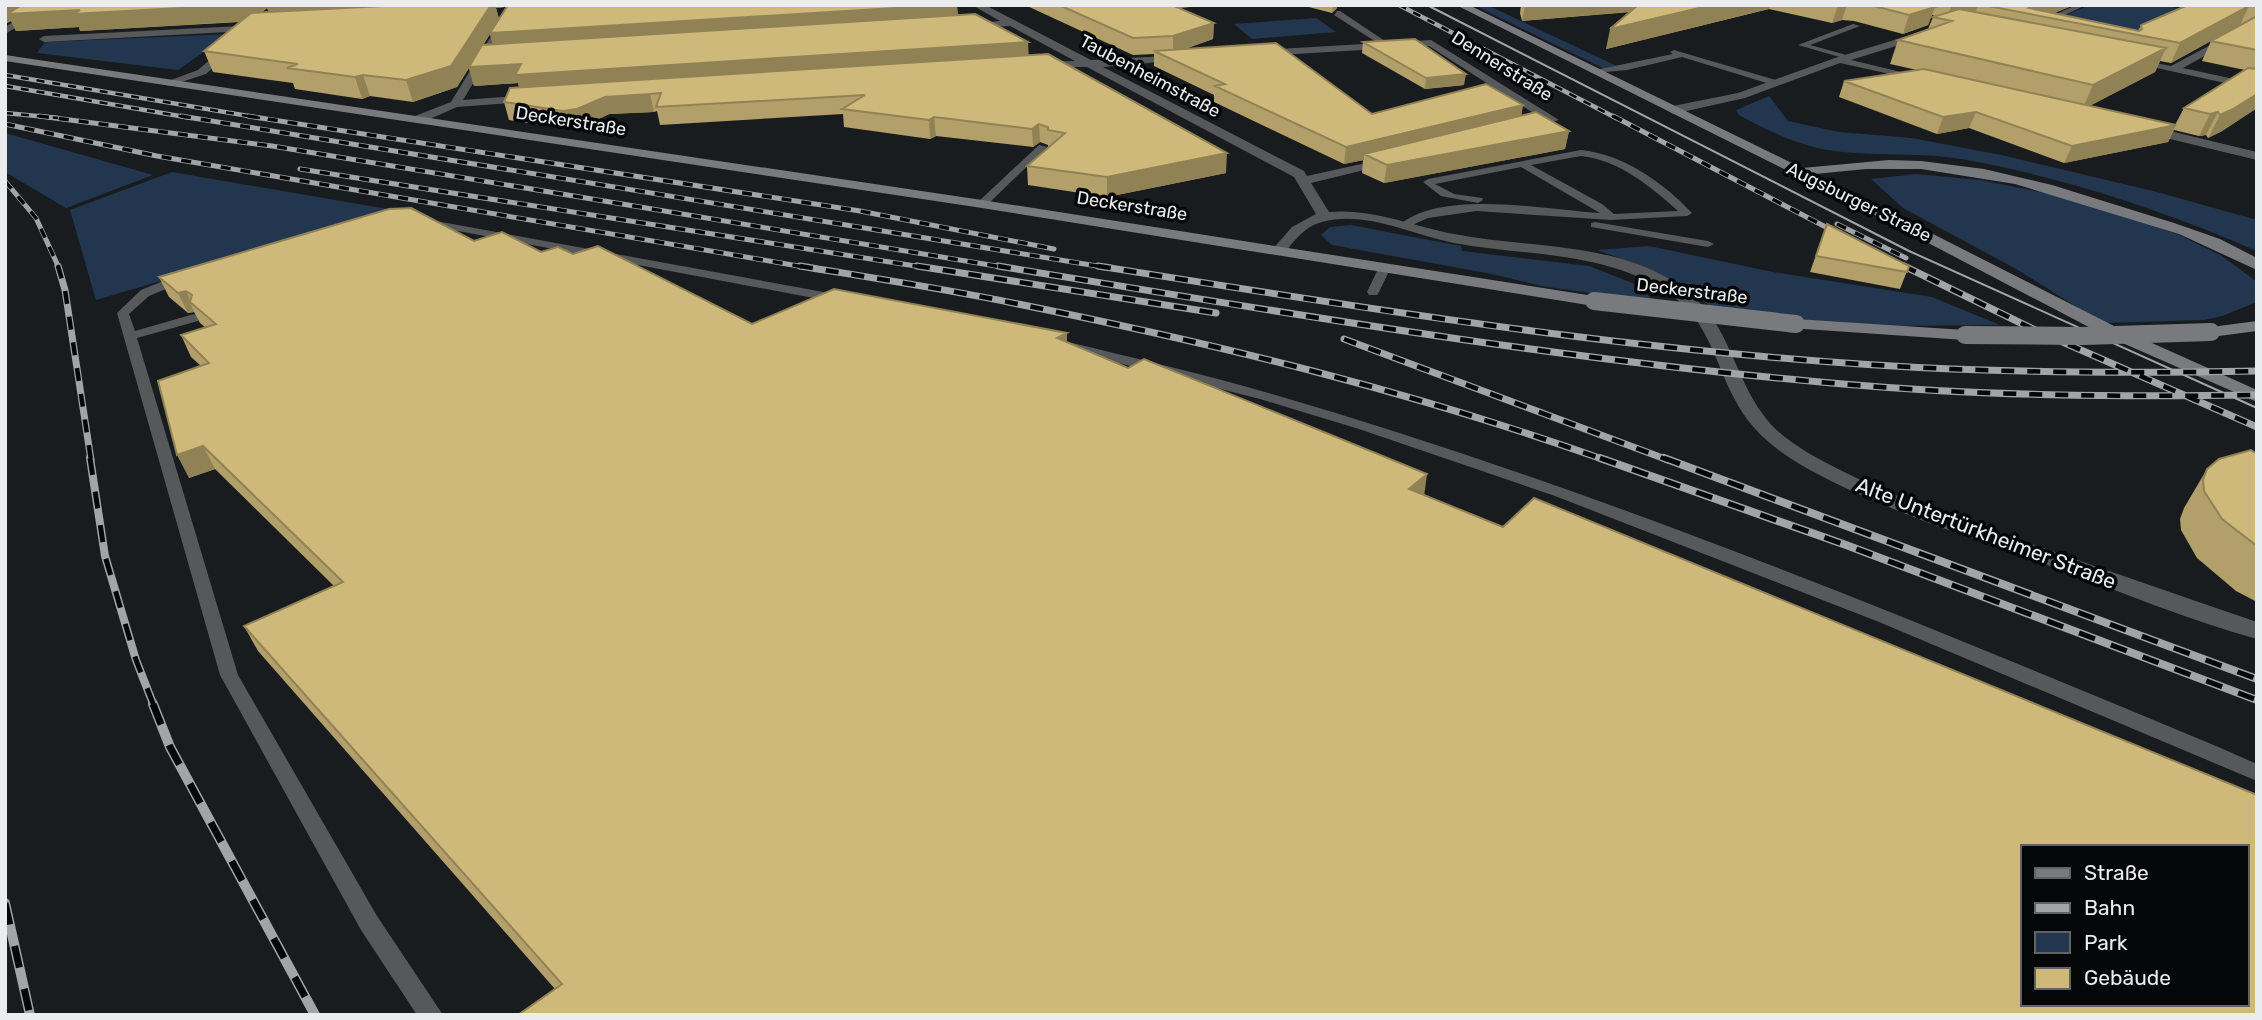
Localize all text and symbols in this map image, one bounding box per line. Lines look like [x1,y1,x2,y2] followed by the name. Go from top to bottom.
[1448,26,1556,106] street label: Dennerstraße
[1076,30,1224,122] street label: Taubenheimstraße
[514,101,628,141] street label: Deckerstraße
[1783,157,1935,247] street label: Augsburger Straße
[1075,186,1189,226] street label: Deckerstraße
[1635,273,1749,309] street label: Deckerstraße
[1852,472,2120,594] street label: Alte Untertürkheimer Straße
[2021,845,2248,1006] legend
[2084,860,2149,885] text: Straße
[2084,895,2135,920] text: Bahn
[2084,930,2128,955] text: Park
[2084,965,2171,990] text: Gebäude

